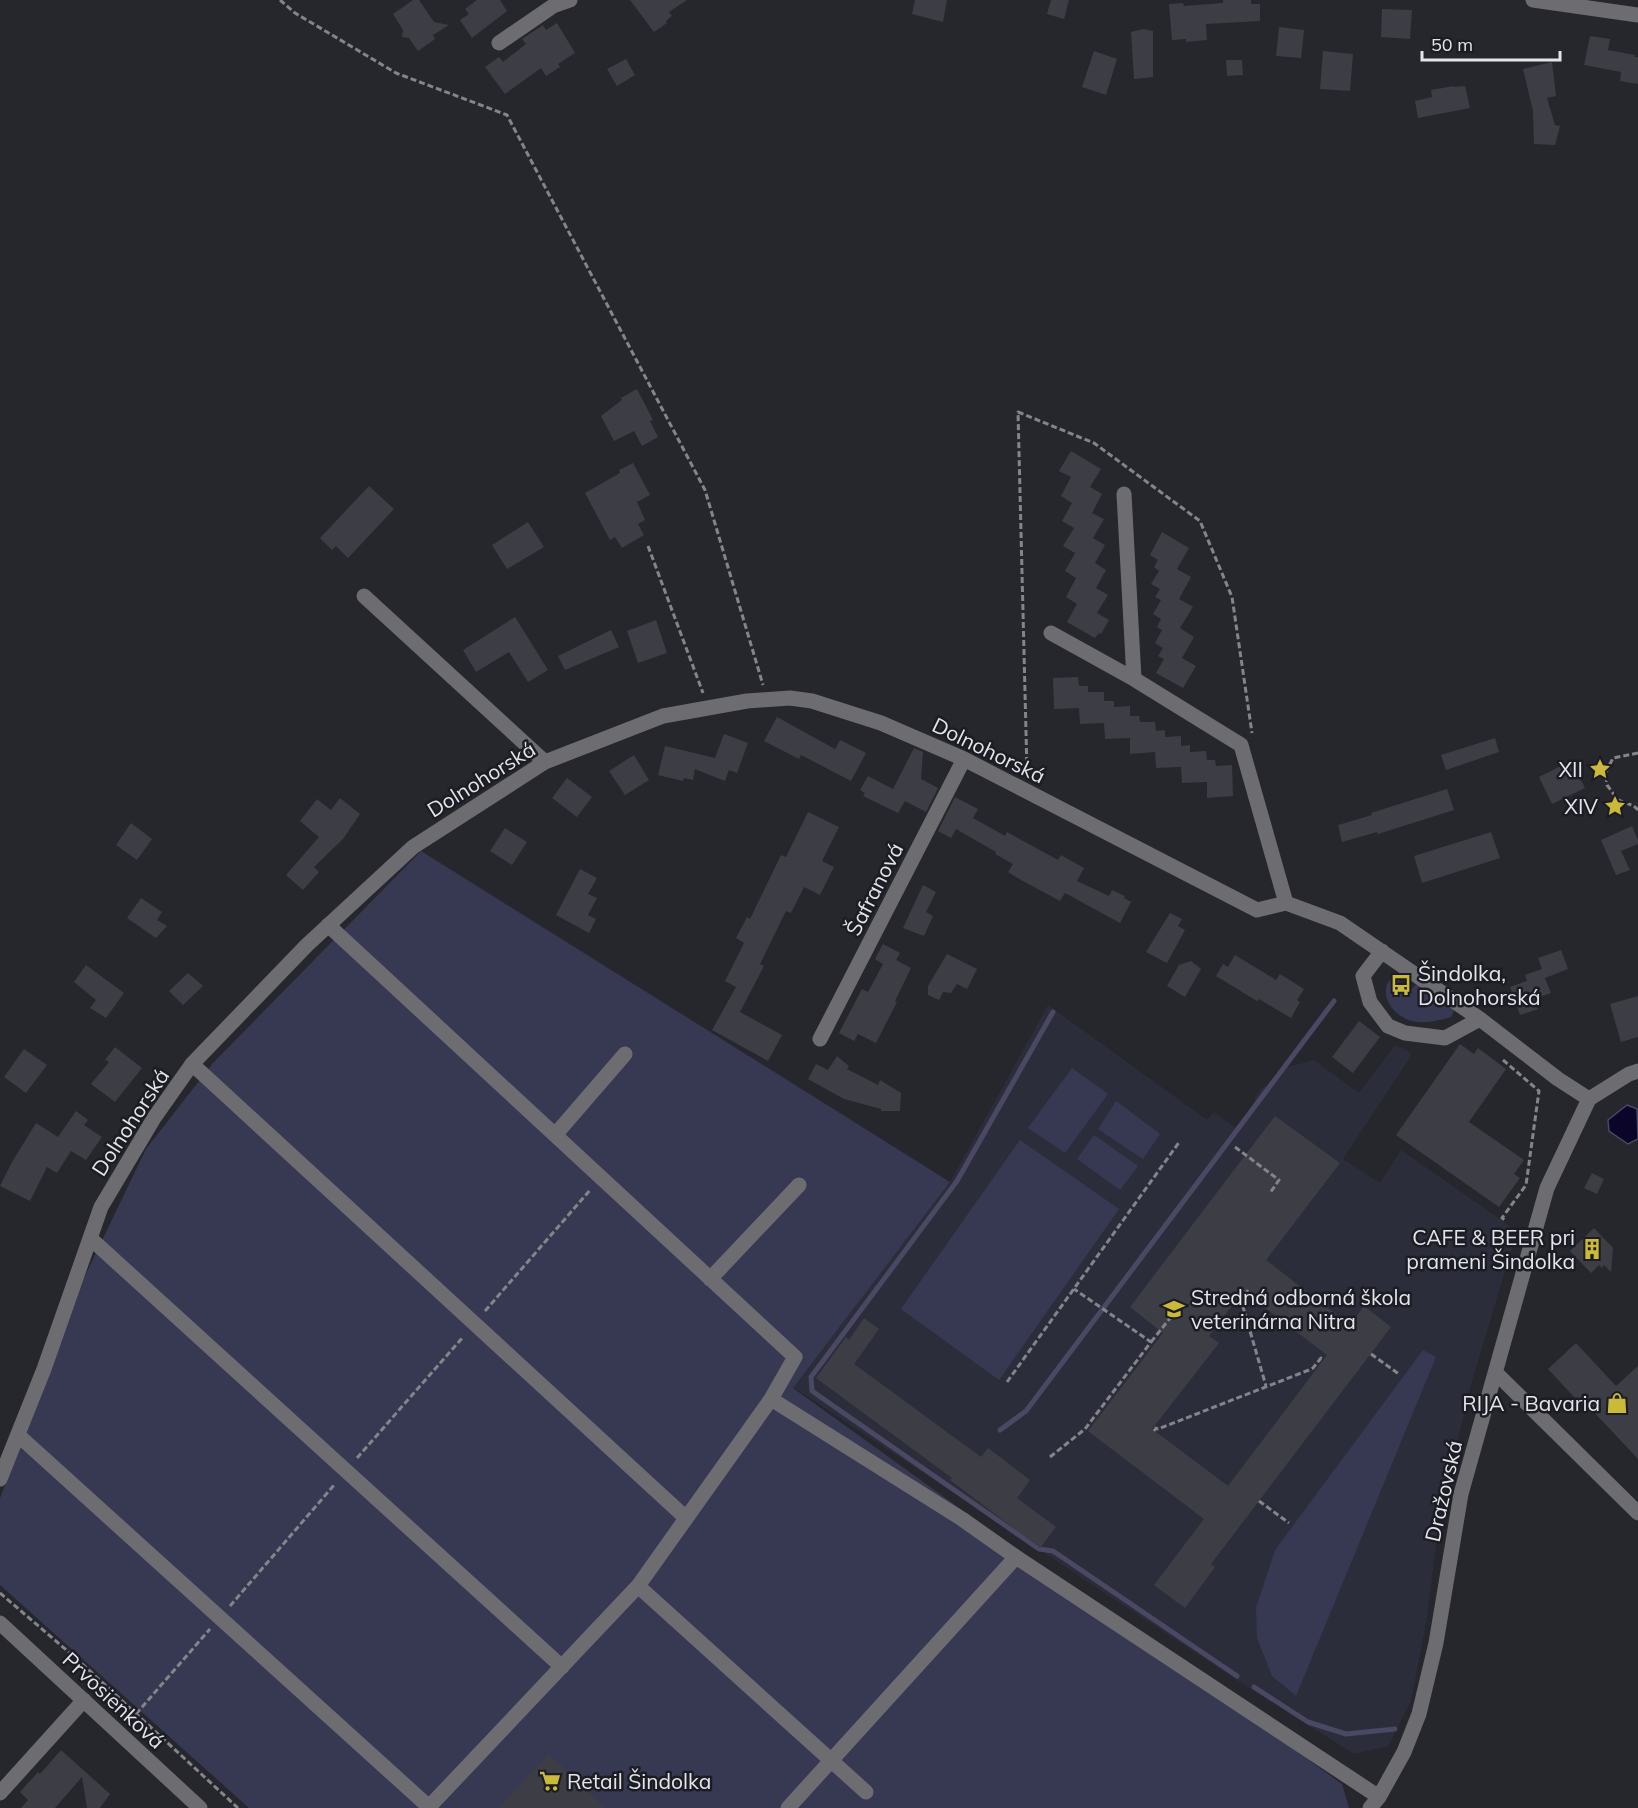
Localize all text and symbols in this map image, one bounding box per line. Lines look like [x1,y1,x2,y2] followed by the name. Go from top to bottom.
[1422,24,1560,62] scale bar
[1431,33,1473,56] text: 50 m
[928,711,1050,789] street label: Dolnohorská
[422,735,540,823] street label: Dolnohorská
[1558,756,1583,782] place label: XII
[1588,757,1612,781] place icon: XII
[1564,793,1598,819] place label: XIV
[1603,794,1627,818] place icon: XIV
[840,838,908,940] street label: Šafranová
[1418,960,1541,1010] place label: Šindolka, Dolnohorská
[1389,973,1413,997] bus stop icon: Šindolka, Dolnohorská
[86,1063,174,1181] street label: Dolnohorská
[1406,1224,1575,1274] place label: CAFE & BEER pri prameni Šindolka
[1580,1237,1604,1261] building icon: CAFE & BEER pri prameni Šindolka
[1191,1284,1411,1334] place label: Stredná odborná škola veterinárna Nitra
[1162,1297,1186,1321] school or university icon: Stredná odborná škola veterinárna Nitra
[1462,1390,1600,1416] place label: RIJA - Bavaria
[1605,1391,1629,1415] shop icon: RIJA - Bavaria
[1419,1438,1467,1544] street label: Dražovská
[58,1646,170,1754] street label: Prvosienková
[567,1768,711,1794] place label: Retail Šindolka
[538,1769,562,1793] supermarket icon: Retail Šindolka

